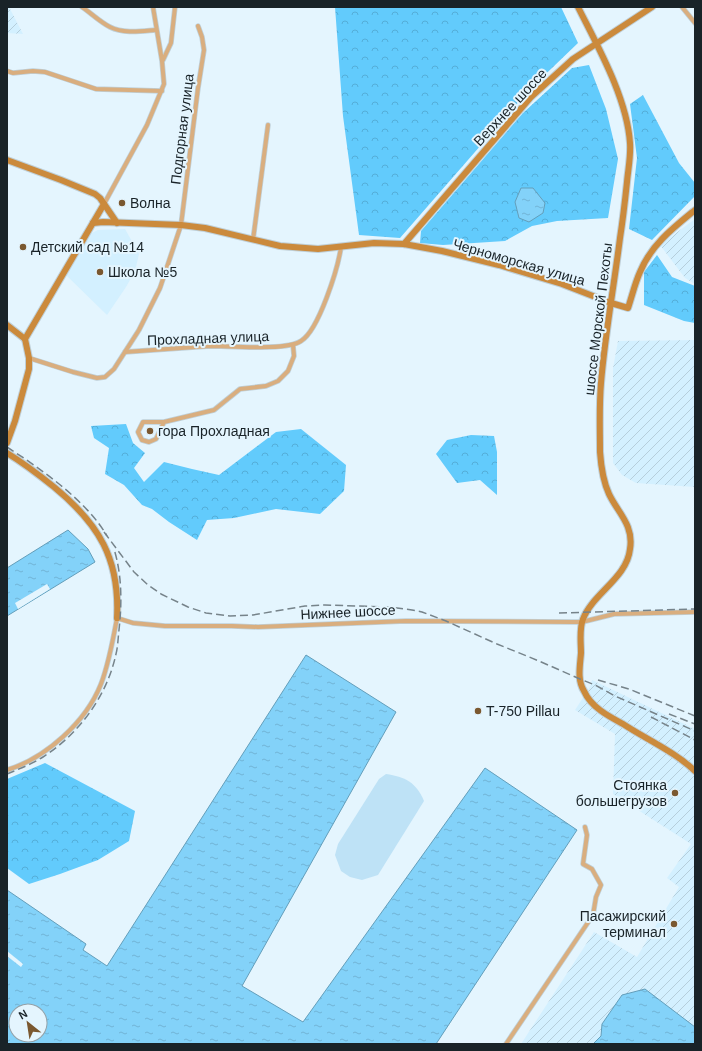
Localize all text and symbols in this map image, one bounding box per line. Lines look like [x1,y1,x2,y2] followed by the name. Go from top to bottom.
[470,65,550,149] street label: Верхнее шоссе
[167,72,197,185] street label: Подгорная улица
[130,195,171,211] place label: Волна
[117,198,127,208] marker: Волна
[451,235,587,289] street label: Черноморская улица
[31,239,144,255] place label: Детский сад №14
[18,242,28,252] marker: Детский сад №14
[581,242,615,396] street label: шоссе Морской Пехоты
[108,264,177,280] place label: Школа №5
[95,267,105,277] marker: Школа №5
[147,328,269,348] street label: Прохладная улица
[158,423,270,439] place label: гора Прохладная
[145,426,155,436] marker: гора Прохладная
[300,602,396,622] street label: Нижнее шоссе
[486,703,560,719] place label: T-750 Pillau
[473,706,483,716] marker: T-750 Pillau
[576,777,667,809] place label: Стоянка большегрузов
[670,788,680,798] marker: Стоянка большегрузов
[580,908,666,940] place label: Пасажирский терминал
[669,919,679,929] marker: Пасажирский терминал
[8,1003,48,1043] north arrow
[17,1007,29,1022] text: N

